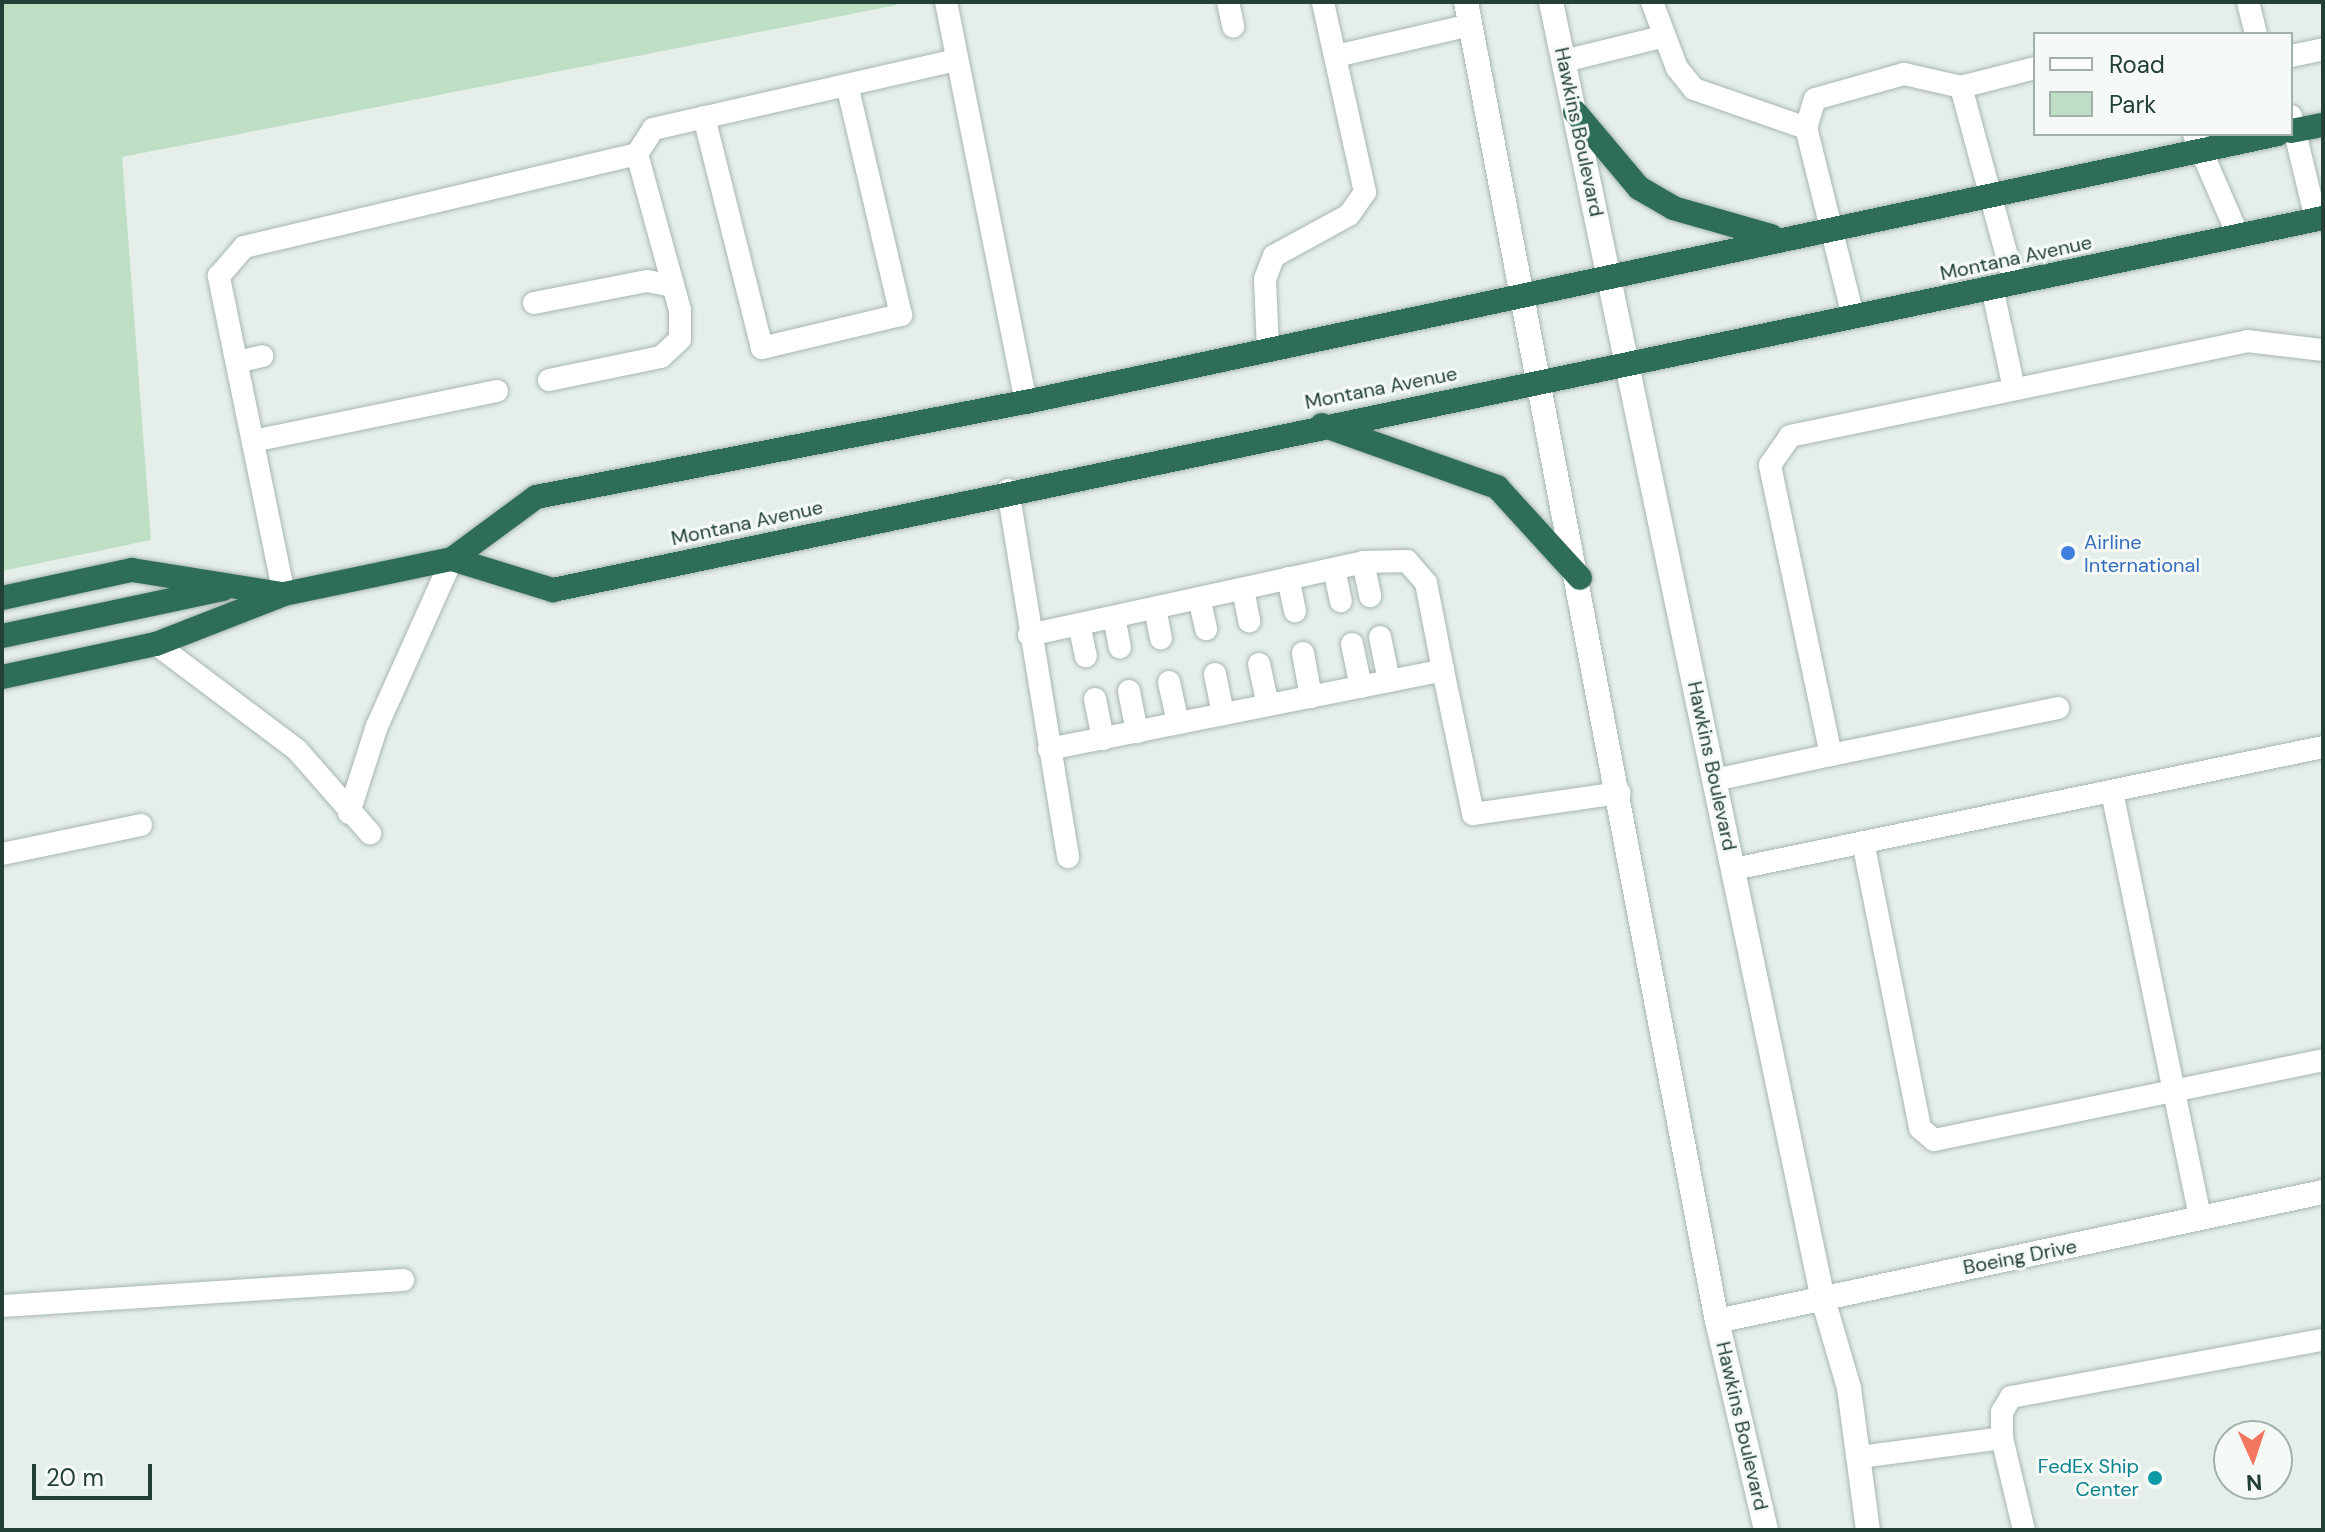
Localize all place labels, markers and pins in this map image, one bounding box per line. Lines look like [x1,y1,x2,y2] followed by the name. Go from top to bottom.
[2084,530,2200,577] place label: Airline International
[2059,544,2077,562] marker: Airline International
[2038,1454,2139,1501] place label: FedEx Ship Center
[2146,1469,2164,1487] marker: FedEx Ship Center

